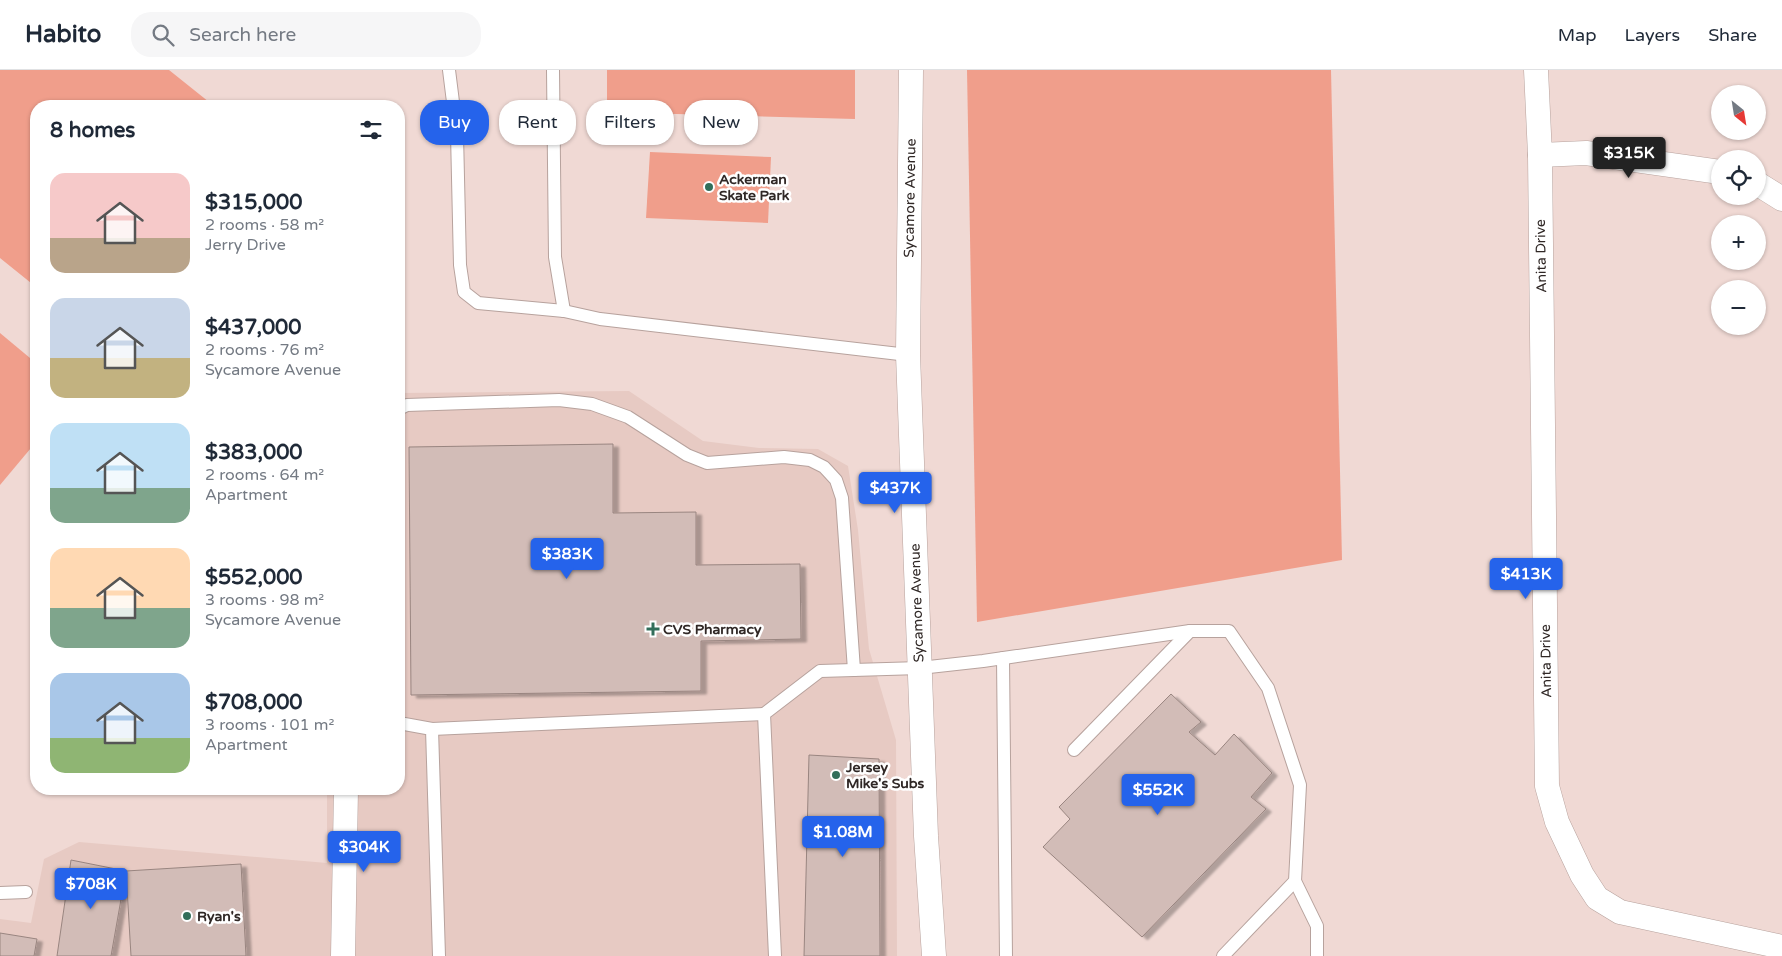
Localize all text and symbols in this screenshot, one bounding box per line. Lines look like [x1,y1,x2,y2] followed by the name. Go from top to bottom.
[131,12,481,57] search box
[25,20,101,49] text: Habito
[149,21,177,49] icon: search
[189,24,296,46] text: Search here
[1558,24,1597,46] text: Map
[1625,24,1680,46] text: Layers
[1708,24,1757,46] text: Share
[1711,85,1766,140] north arrow
[1711,85,1766,335] map controls
[420,100,489,145] chip: Buy
[499,100,576,145] chip: Rent
[586,100,674,145] chip: Filters
[684,100,758,145] chip: New
[357,116,385,144] icon: filters
[50,118,135,143] text: 8 homes
[1594,136,1664,179] pin: $315K
[900,138,920,258] street label: Sycamore Avenue
[1604,143,1654,163] text: $315K
[1711,150,1766,205] button: locate
[719,171,790,204] place label: Ackerman Skate Park
[703,181,715,193] marker: Ackerman Skate Park
[205,190,302,215] text: $315,000
[90,193,150,253] icon: home
[205,215,324,235] text: 2 rooms · 58 m²
[1711,215,1766,270] button: +
[1532,219,1550,293] street label: Anita Drive
[205,235,286,255] text: Jerry Drive
[1711,280,1766,335] button: −
[205,315,301,340] text: $437,000
[90,318,150,378] icon: home
[205,340,324,360] text: 2 rooms · 76 m²
[205,360,341,380] text: Sycamore Avenue
[205,440,303,465] text: $383,000
[90,443,150,503] icon: home
[205,465,324,485] text: 2 rooms · 64 m²
[860,472,930,514] pin: $437K
[870,478,920,498] text: $437K
[205,485,288,505] text: Apartment
[532,538,602,580] pin: $383K
[906,543,928,663] street label: Sycamore Avenue
[542,544,592,564] text: $383K
[1491,558,1561,600] pin: $413K
[1501,564,1551,584] text: $413K
[205,565,303,590] text: $552,000
[90,568,150,628] icon: home
[205,590,324,610] text: 3 rooms · 98 m²
[205,610,341,630] text: Sycamore Avenue
[663,621,762,638] place label: CVS Pharmacy
[647,623,659,635] marker: CVS Pharmacy
[1537,624,1555,698] street label: Anita Drive
[205,690,303,715] text: $708,000
[90,693,150,753] icon: home
[205,715,334,735] text: 3 rooms · 101 m²
[205,735,288,755] text: Apartment
[845,759,925,792] place label: Jersey Mike's Subs
[830,769,842,781] marker: Jersey Mike's Subs
[1123,774,1193,816] pin: $552K
[1133,780,1183,800] text: $552K
[802,816,884,858] pin: $1.08M
[813,822,873,842] text: $1.08M
[329,830,399,873] pin: $304K
[339,837,389,857] text: $304K
[56,868,126,910] pin: $708K
[66,874,116,894] text: $708K
[197,908,241,925] place label: Ryan's
[181,910,193,922] marker: Ryan's

